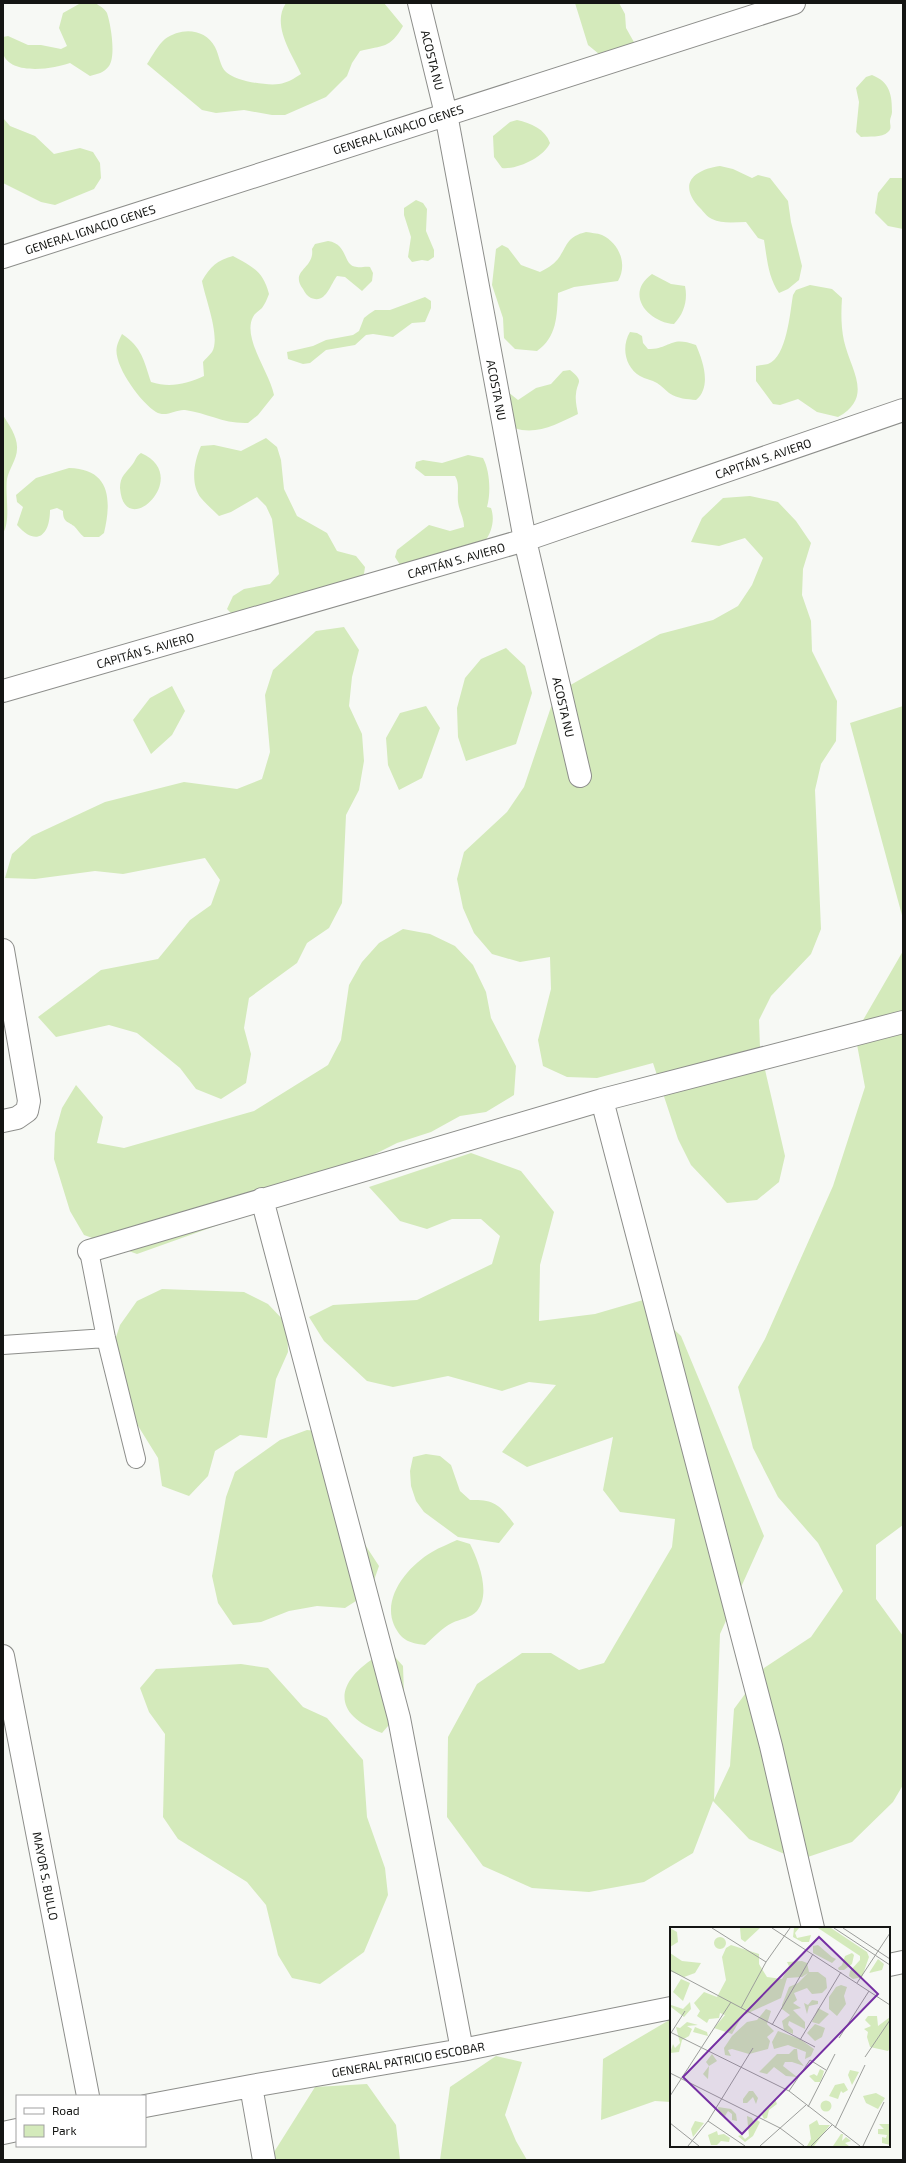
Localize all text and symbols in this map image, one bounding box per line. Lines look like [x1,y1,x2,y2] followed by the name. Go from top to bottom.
[419,28,447,92] street label: ACOSTA NU
[331,101,465,157] street label: GENERAL IGNACIO GENES
[23,201,157,257] street label: GENERAL IGNACIO GENES
[484,359,510,421] street label: ACOSTA NU
[713,435,813,481] street label: CAPITÁN S. AVIERO
[406,539,506,581] street label: CAPITÁN S. AVIERO
[95,629,195,671] street label: CAPITÁN S. AVIERO
[550,675,578,739] street label: ACOSTA NU
[31,1831,61,1921] street label: MAYOR S. BULLO
[670,1927,890,2147] inset map
[330,2039,486,2079] street label: GENERAL PATRICIO ESCOBAR
[16,2095,146,2147] legend
[52,2103,80,2117] text: Road
[52,2123,77,2137] text: Park

